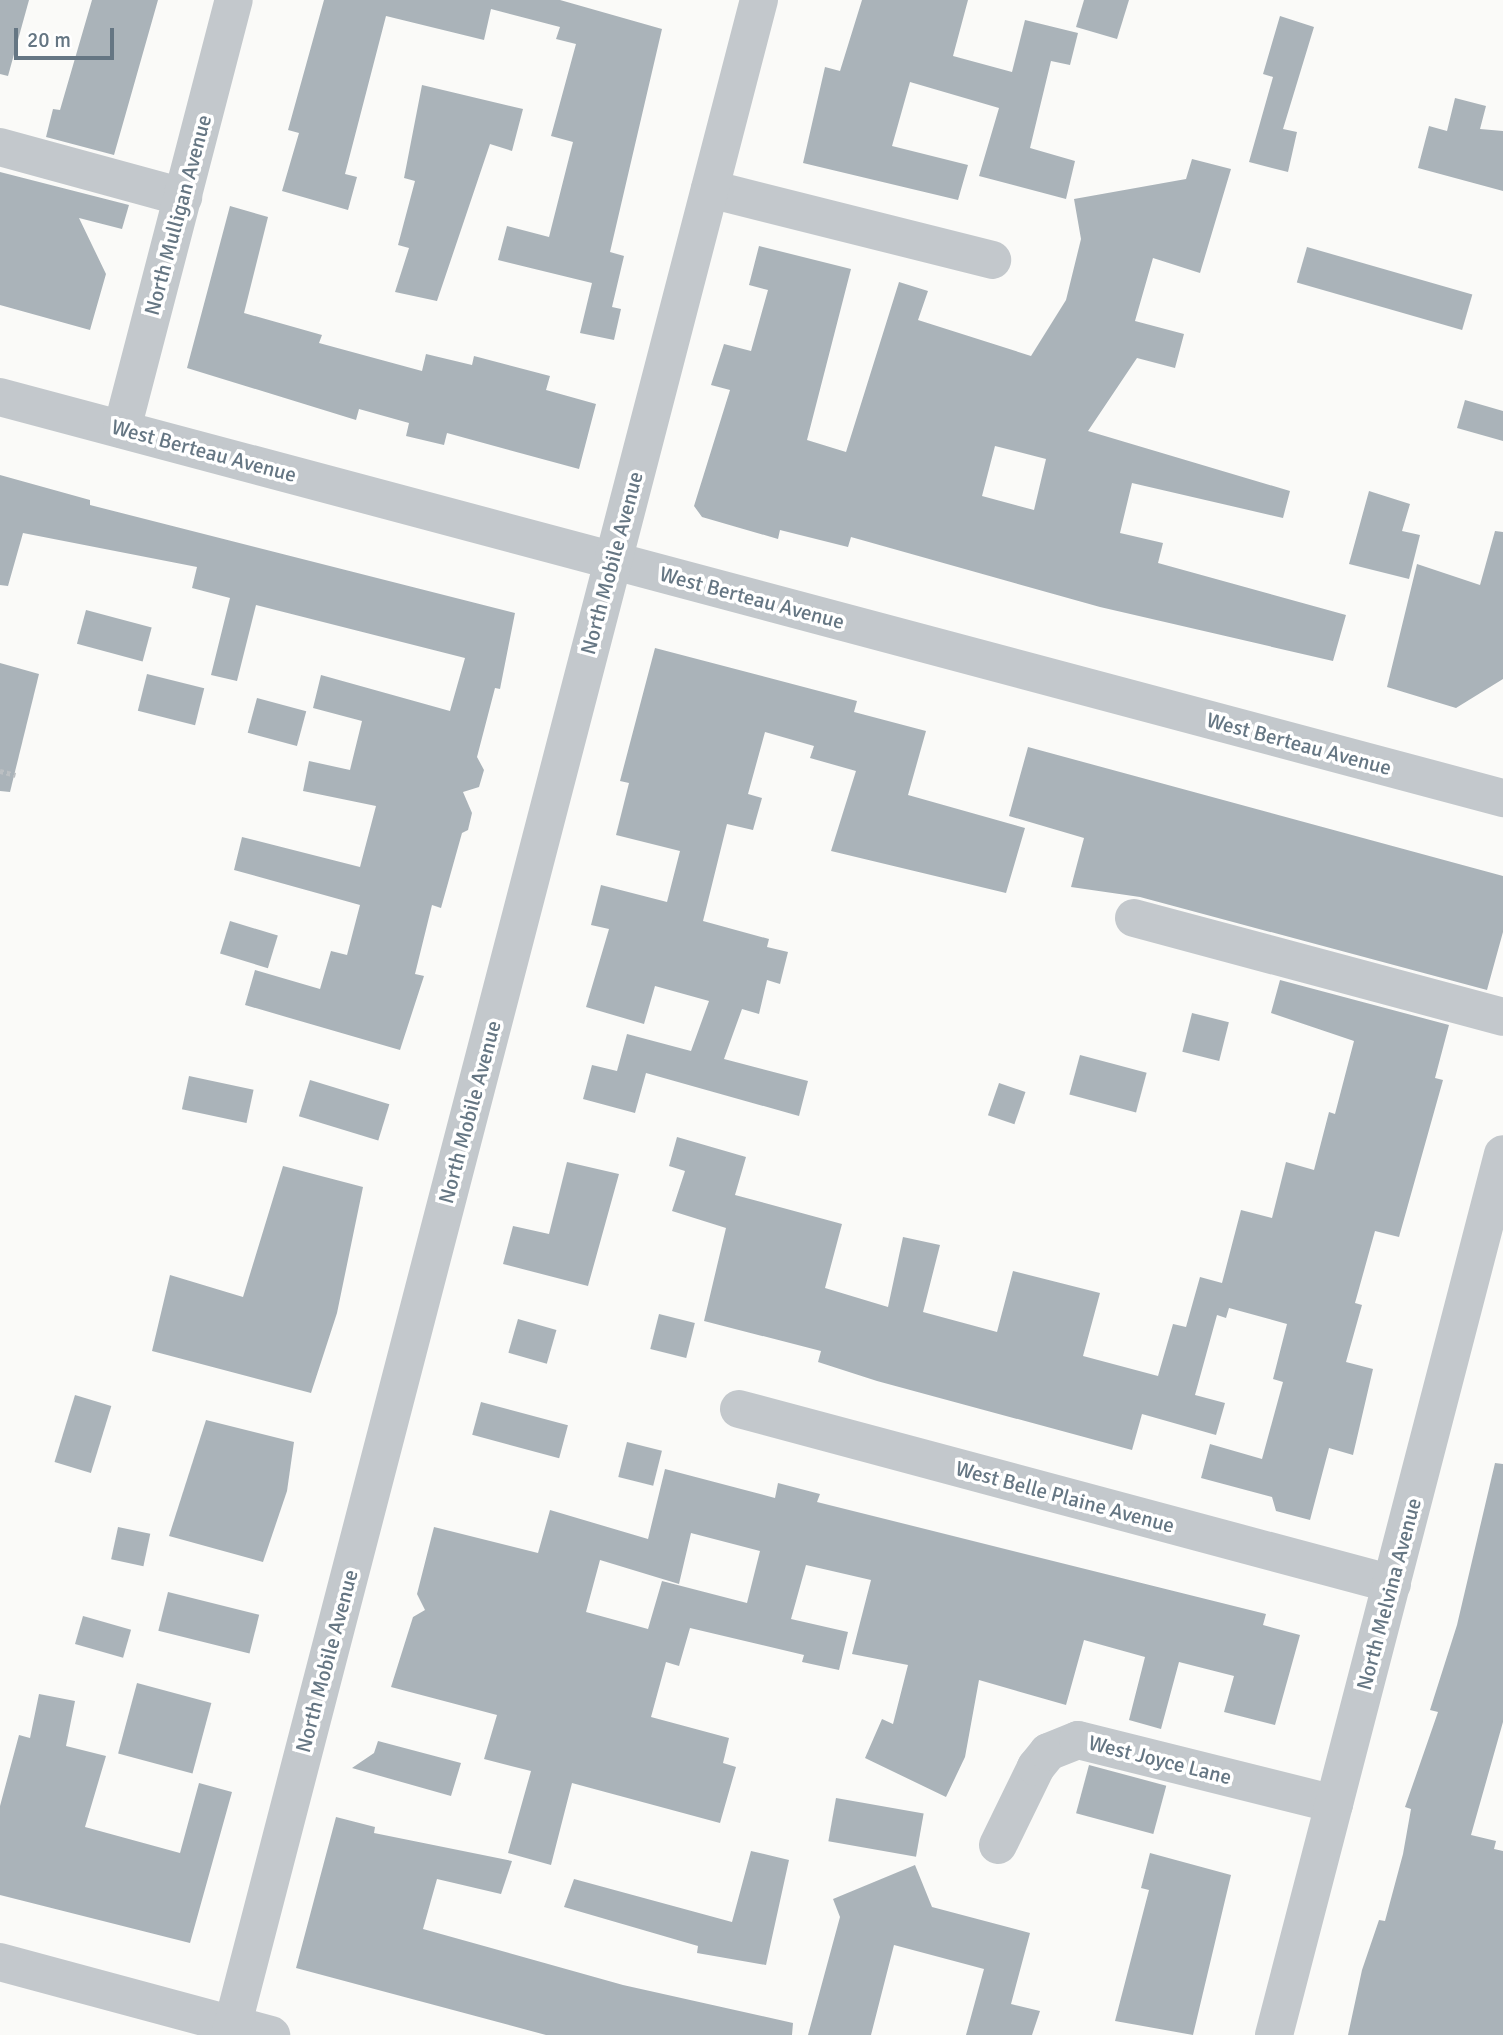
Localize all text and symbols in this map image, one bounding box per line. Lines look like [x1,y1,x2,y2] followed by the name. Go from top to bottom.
[18,14,117,58] scale bar
[27,27,71,53] text: 20 m
[139,112,217,318] street label: North Mulligan Avenue
[109,414,299,488] street label: West Berteau Avenue
[575,469,649,657] street label: North Mobile Avenue
[657,561,847,635] street label: West Berteau Avenue
[1204,707,1394,781] street label: West Berteau Avenue
[433,1018,507,1206] street label: North Mobile Avenue
[953,1456,1177,1538] street label: West Belle Plaine Avenue
[1351,1495,1427,1693] street label: North Melvina Avenue
[290,1567,364,1755] street label: North Mobile Avenue
[1086,1730,1234,1790] street label: West Joyce Lane

